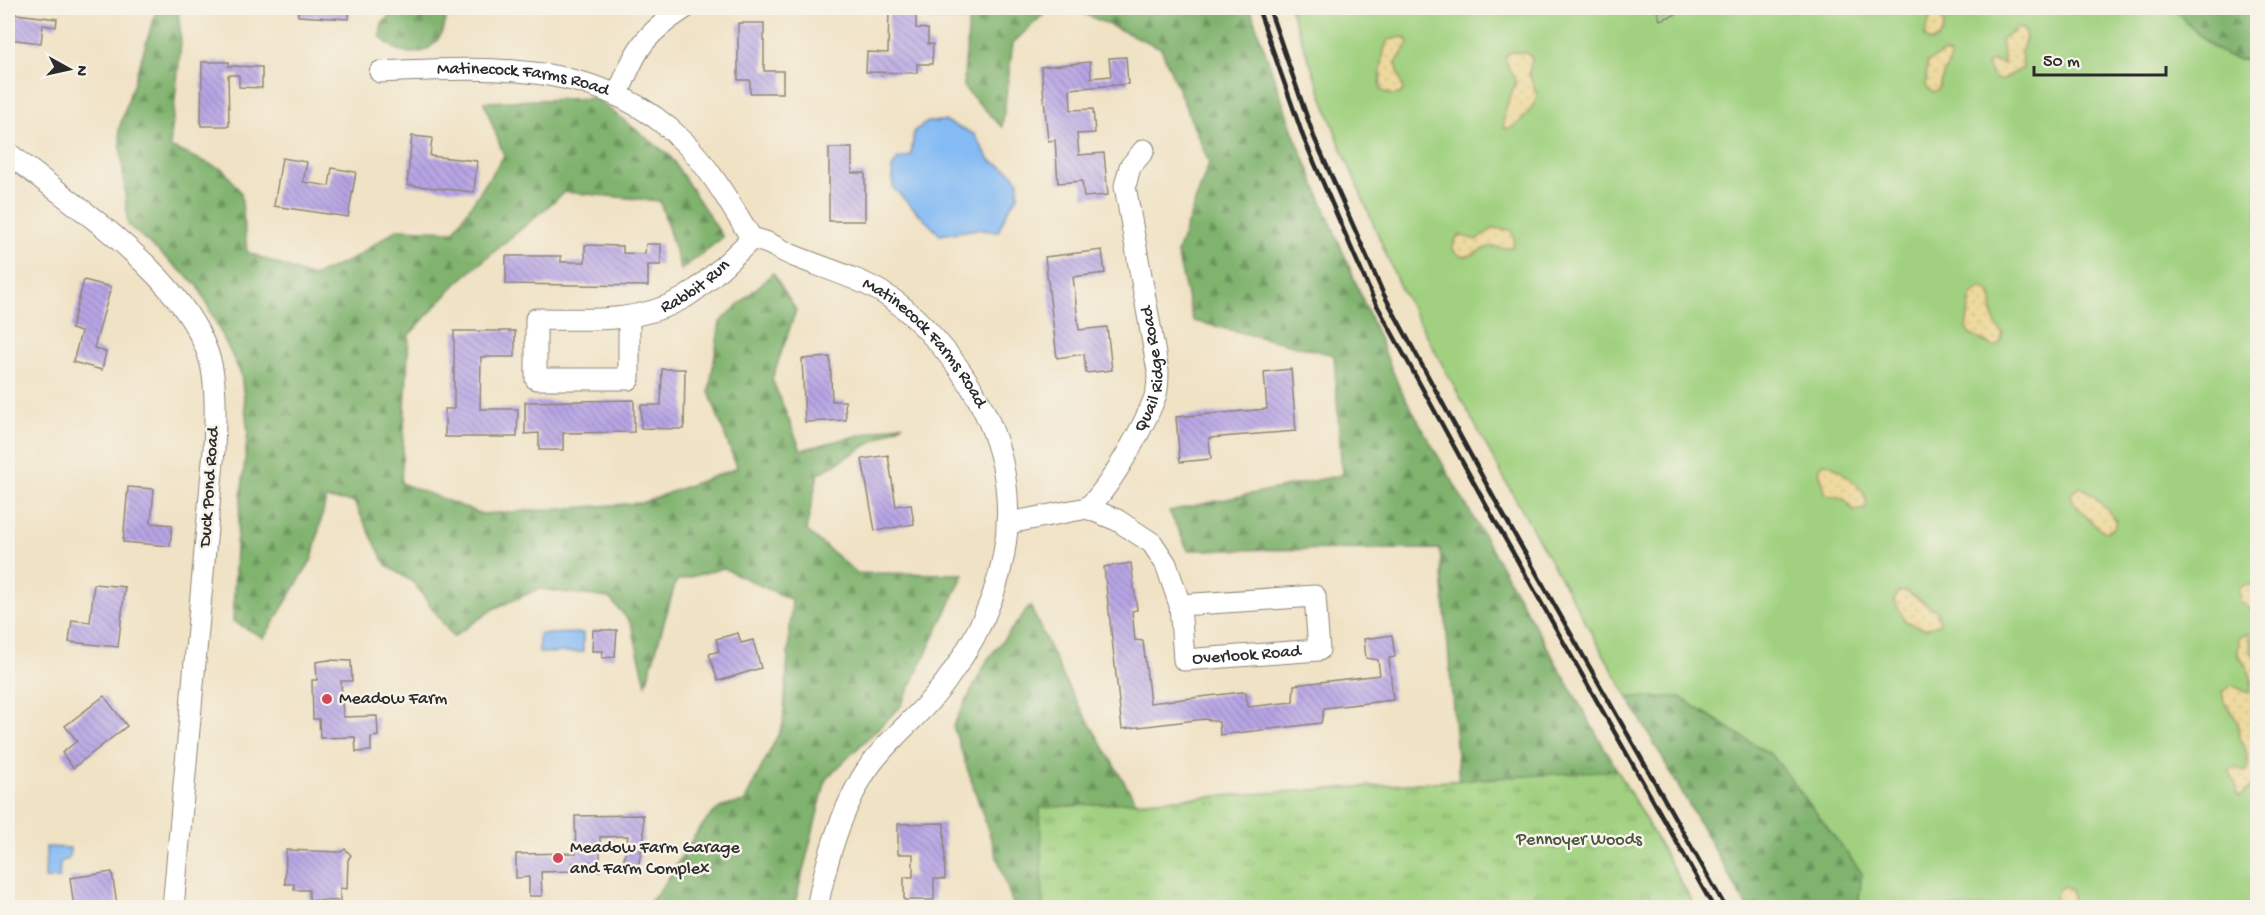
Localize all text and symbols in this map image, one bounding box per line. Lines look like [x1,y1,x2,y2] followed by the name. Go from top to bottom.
[39,39,99,99] north arrow
[2034,39,2166,77] scale bar
[2043,52,2080,73] text: 50 m
[437,59,613,102] street label: Matinecock Farms Road
[70,64,91,78] text: N
[658,255,735,318] street label: Rabbit Run
[859,273,992,413] street label: Matinecock Farms Road
[1130,303,1169,436] street label: Quail Ridge Road
[195,425,225,549] street label: Duck Pond Road
[1192,641,1303,670] street label: Overlook Road
[339,689,447,710] place label: Meadow Farm
[320,692,334,706] marker: Meadow Farm
[1515,830,1643,851] park label: Pennoyer Woods
[570,838,740,880] place label: Meadow Farm Garage and Farm Complex
[551,851,565,865] marker: Meadow Farm Garage and Farm Complex

